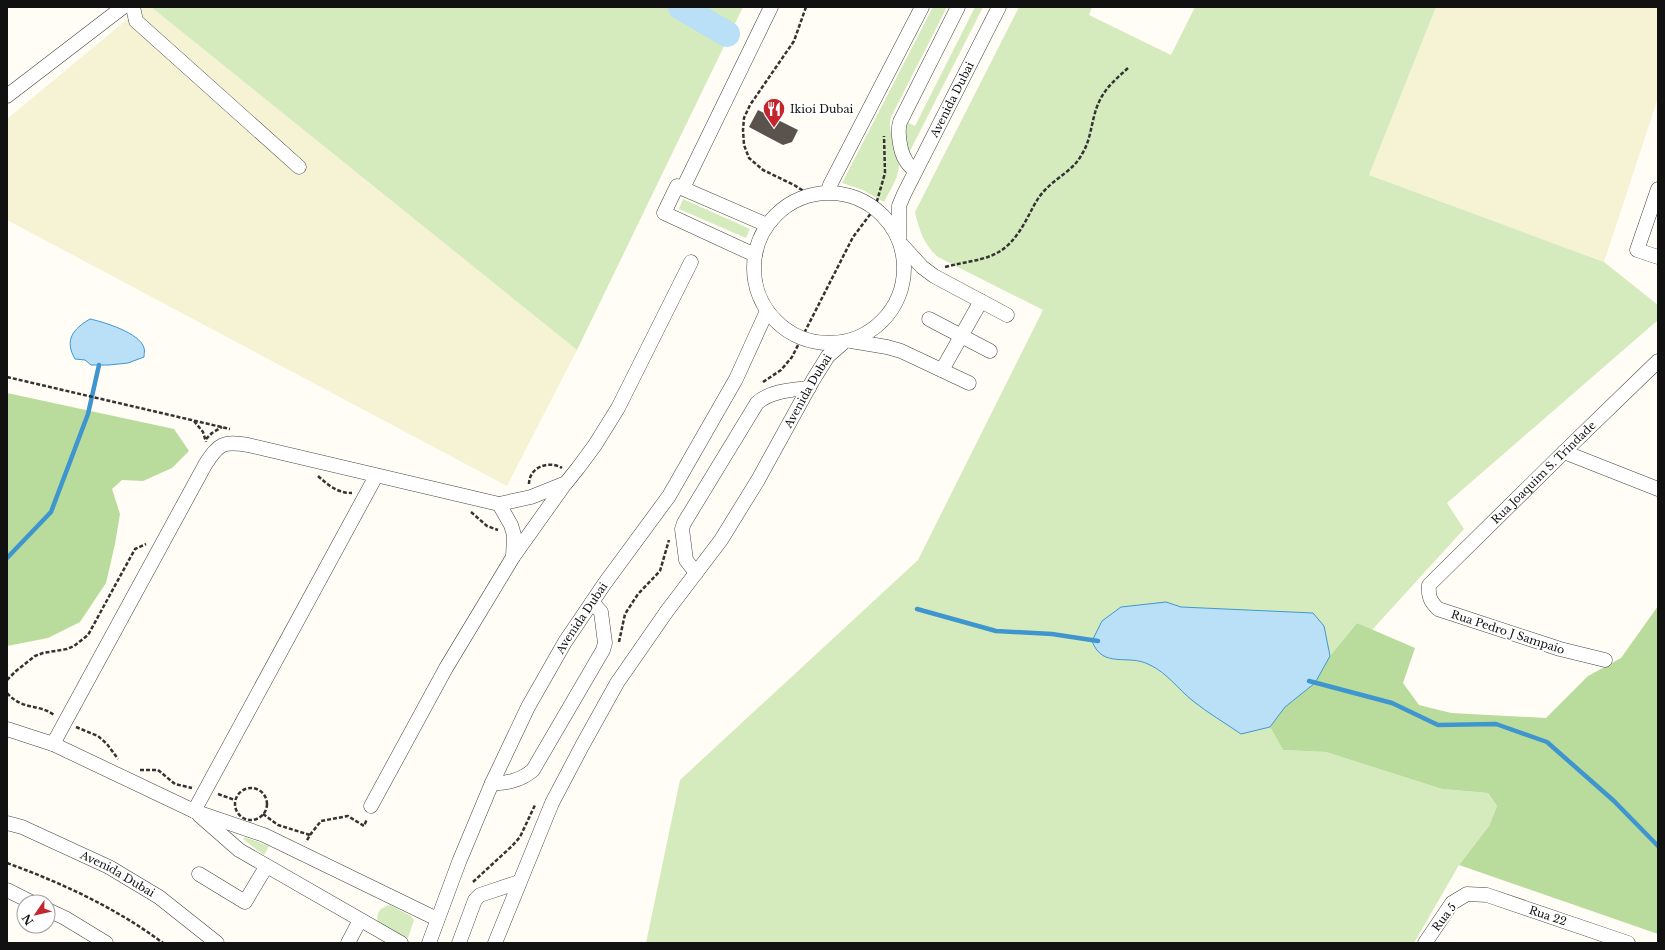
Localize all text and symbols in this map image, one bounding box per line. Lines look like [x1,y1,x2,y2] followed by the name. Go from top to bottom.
[927,59,977,140] street label: Avenida Dubai
[761,96,787,129] restaurant icon: Ikioi Dubai
[790,102,854,116] place label: Ikioi Dubai
[781,351,835,431] street label: Avenida Dubai
[1488,418,1599,527] street label: Rua Joaquim S. Trindade
[552,580,610,657] street label: Avenida Dubai
[1449,607,1567,657] street label: Rua Pedro J Sampaio
[77,847,157,900] street label: Avenida Dubai
[16,894,56,934] north arrow
[1429,900,1459,934] street label: Rua 5
[1527,903,1569,929] street label: Rua 22
[19,911,36,928] text: N

